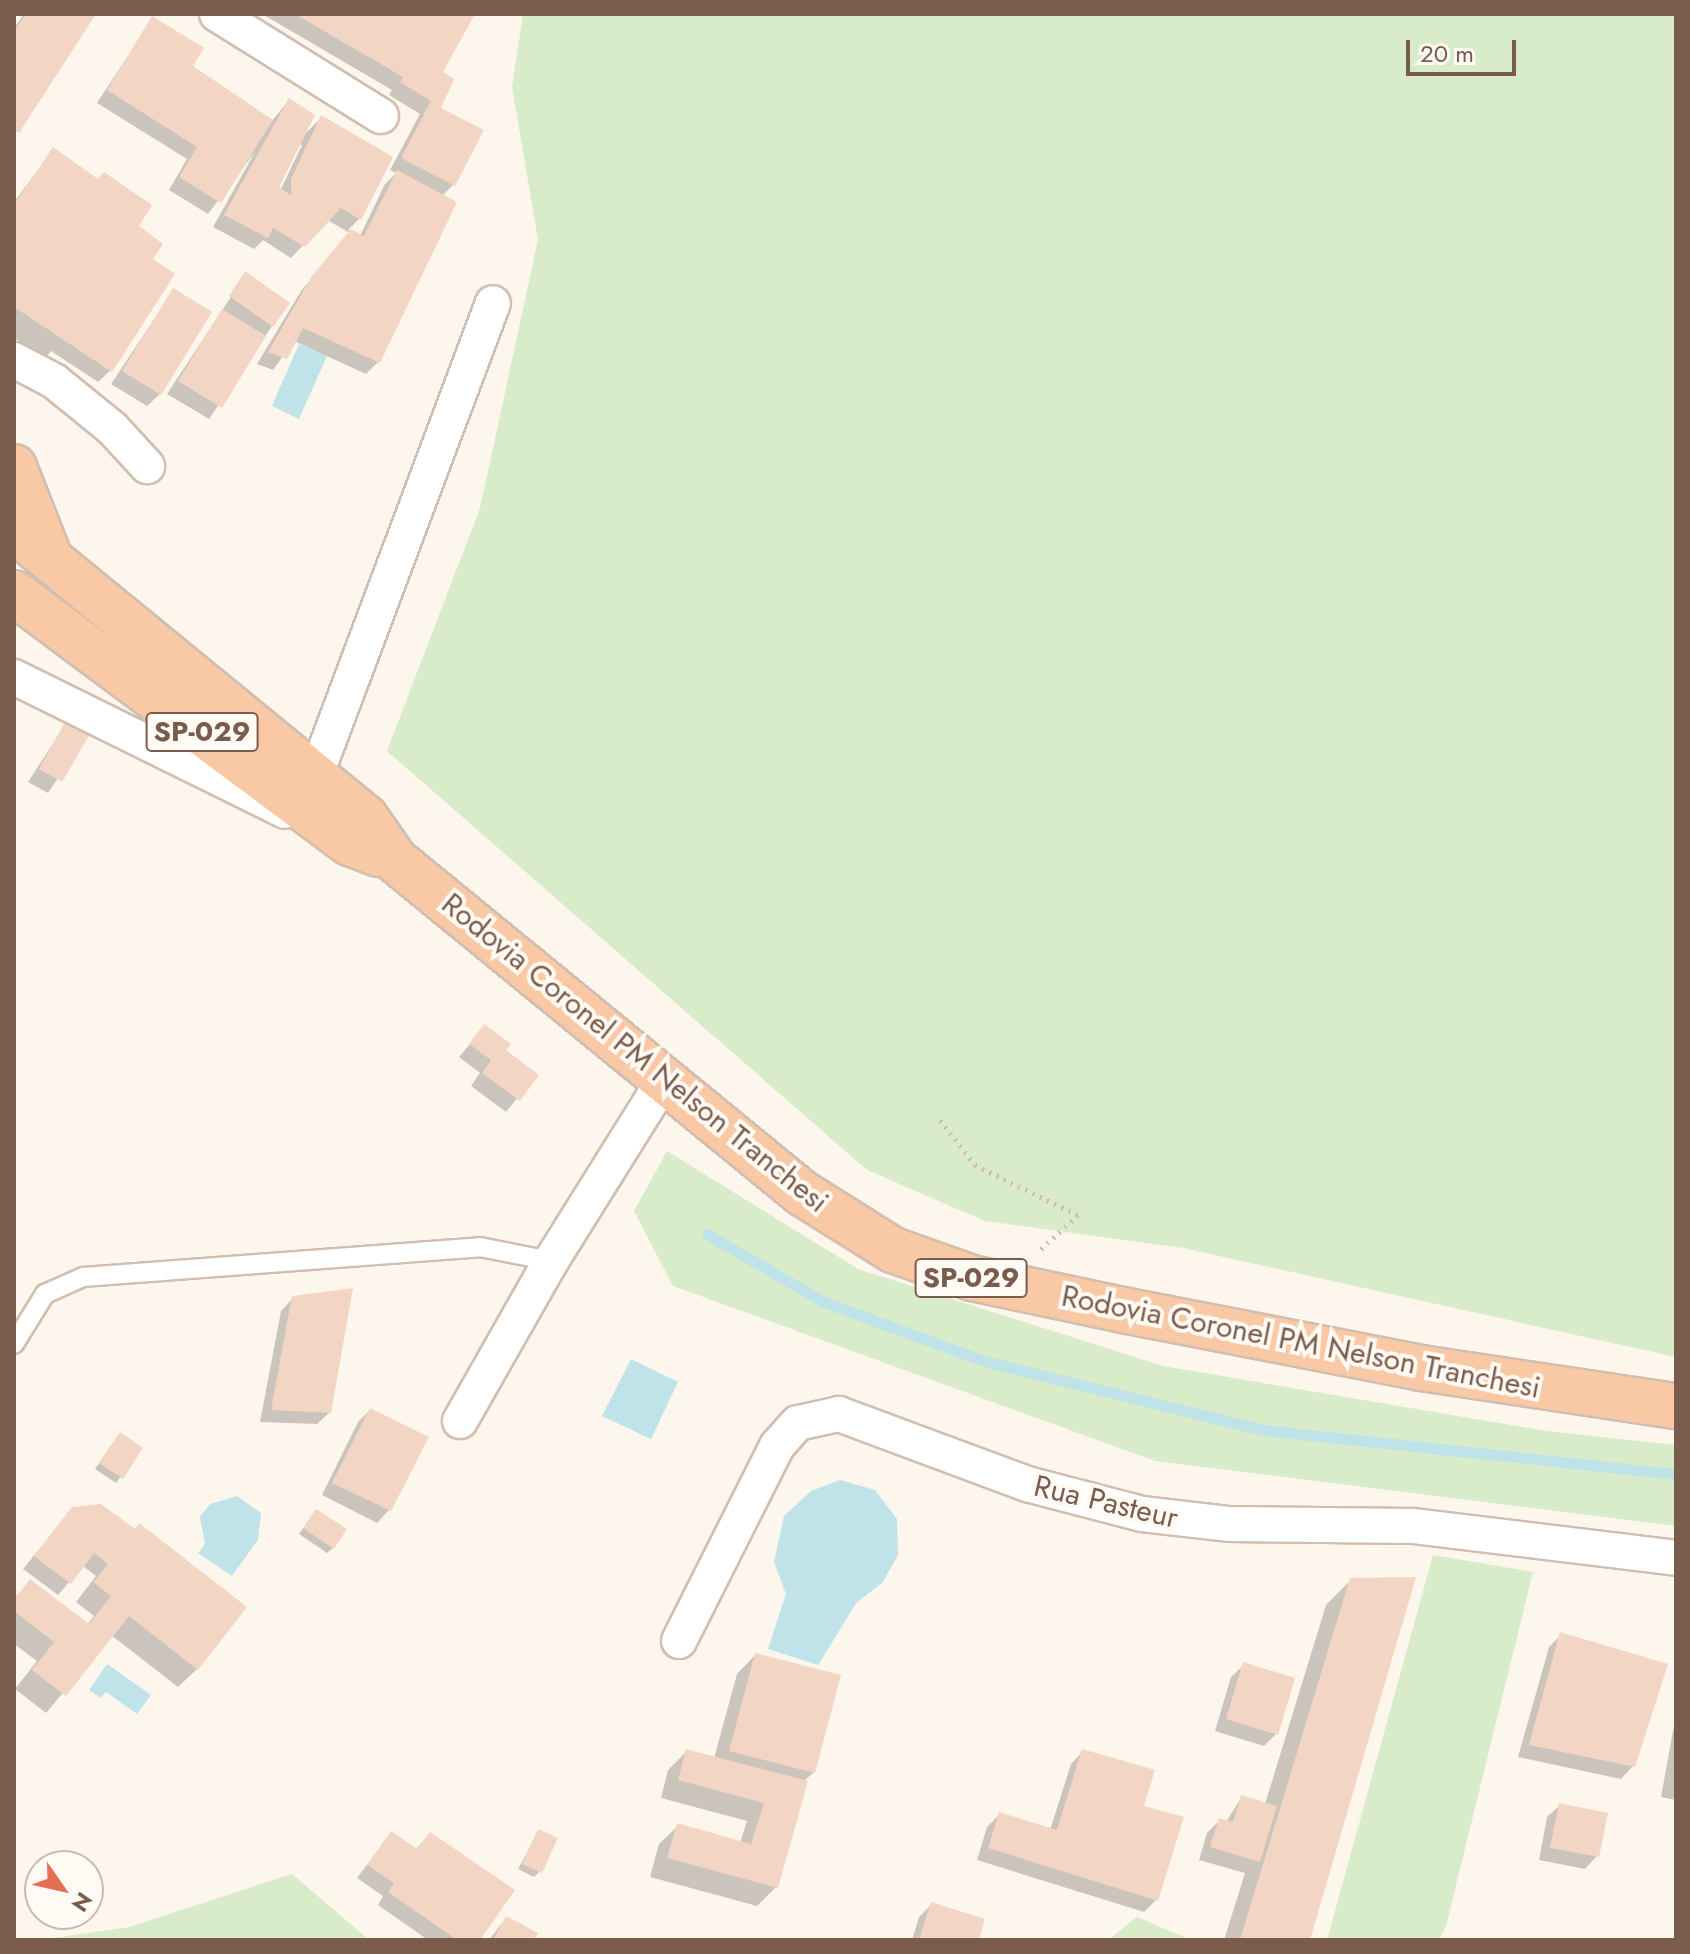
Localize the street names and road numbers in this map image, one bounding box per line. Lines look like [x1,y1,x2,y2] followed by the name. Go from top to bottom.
[144,708,260,756] road number: SP-029
[434,886,836,1220] street label: Rodovia Coronel PM Nelson Tranchesi
[913,1254,1029,1302] road number: SP-029
[1059,1278,1543,1406] street label: Rodovia Coronel PM Nelson Tranchesi
[1030,1468,1182,1536] street label: Rua Pasteur

